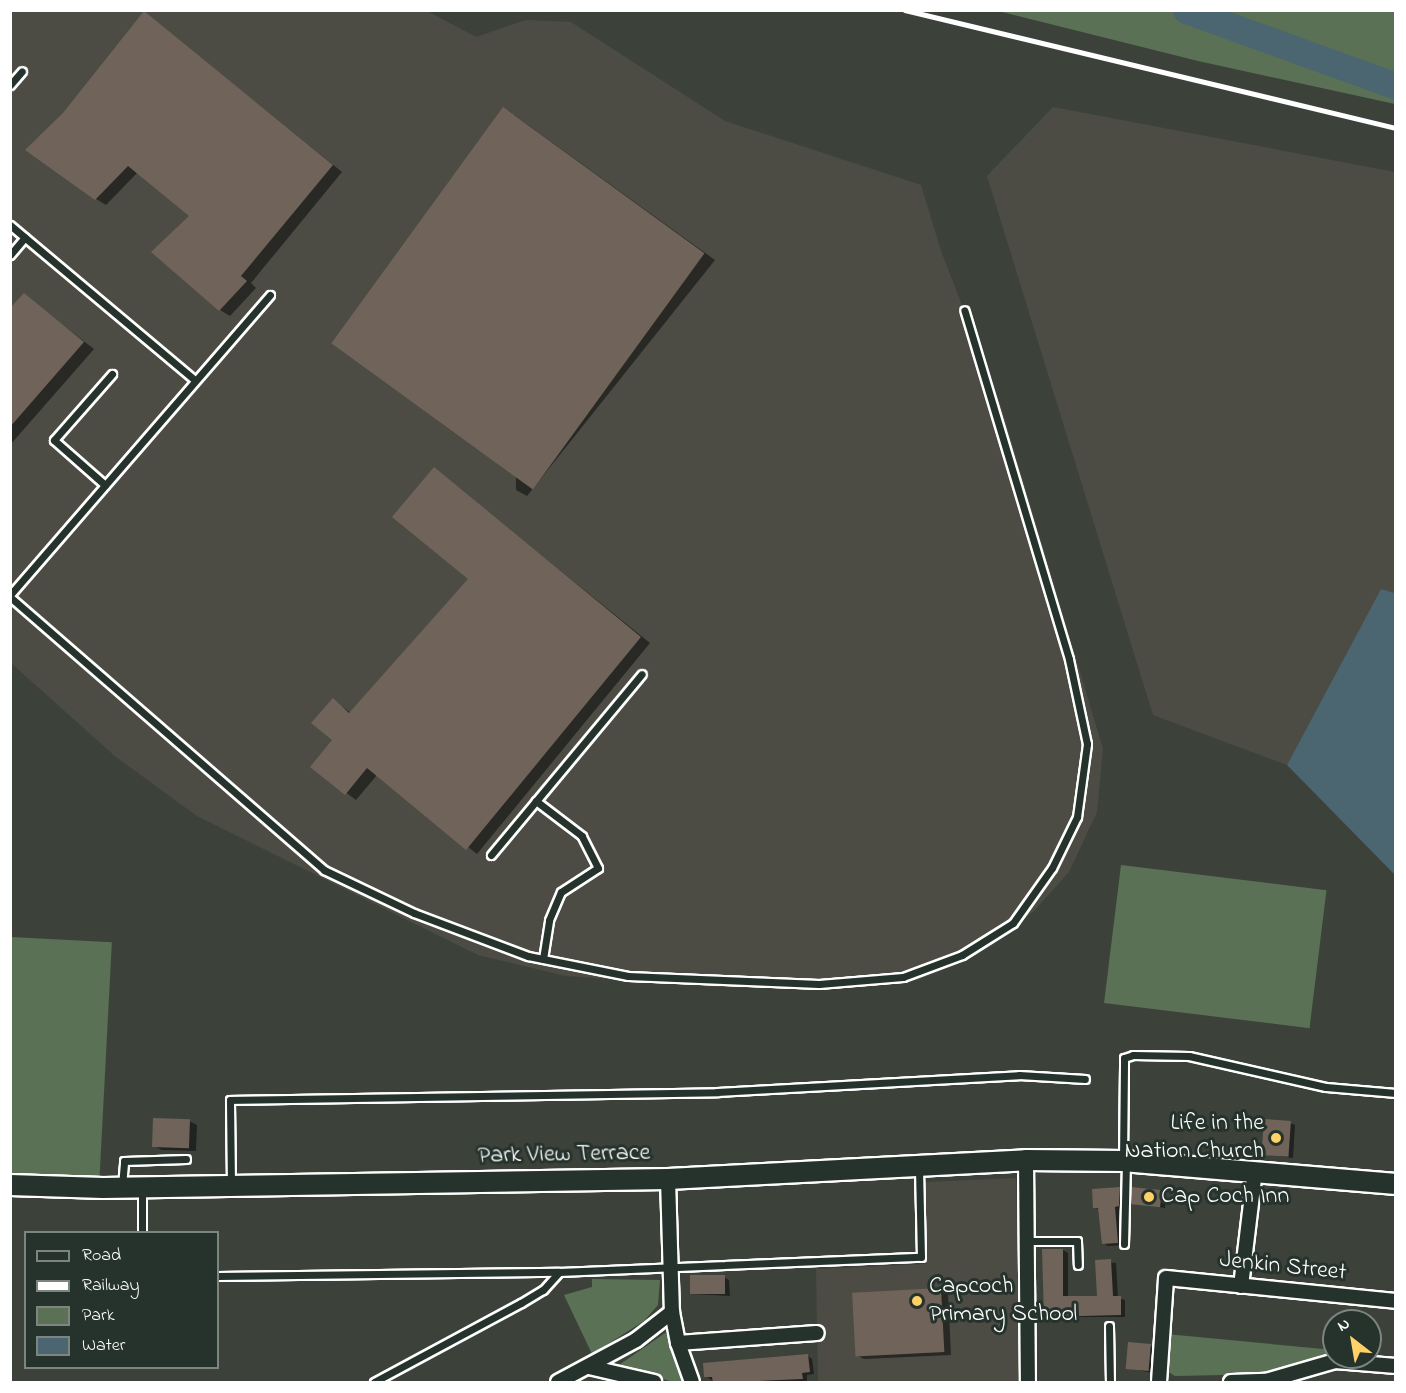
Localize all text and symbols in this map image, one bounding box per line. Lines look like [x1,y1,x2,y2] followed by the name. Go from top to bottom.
[1124,1110,1264,1166] place label: Life in the Nation Church
[1269,1131,1283,1145] marker: Life in the Nation Church
[478,1139,650,1171] street label: Park View Terrace
[1161,1183,1289,1211] place label: Cap Coch Inn
[1142,1190,1156,1204] marker: Cap Coch Inn
[24,1231,219,1369] legend
[82,1243,121,1269] text: Road
[1218,1246,1348,1288] street label: Jenkin Street
[82,1273,139,1299] text: Railway
[929,1273,1077,1329] place label: Capcoch Primary School
[910,1294,924,1308] marker: Capcoch Primary School
[82,1303,115,1329] text: Park
[1322,1309,1382,1369] north arrow
[1333,1312,1355,1338] text: N
[82,1333,125,1359] text: Water

